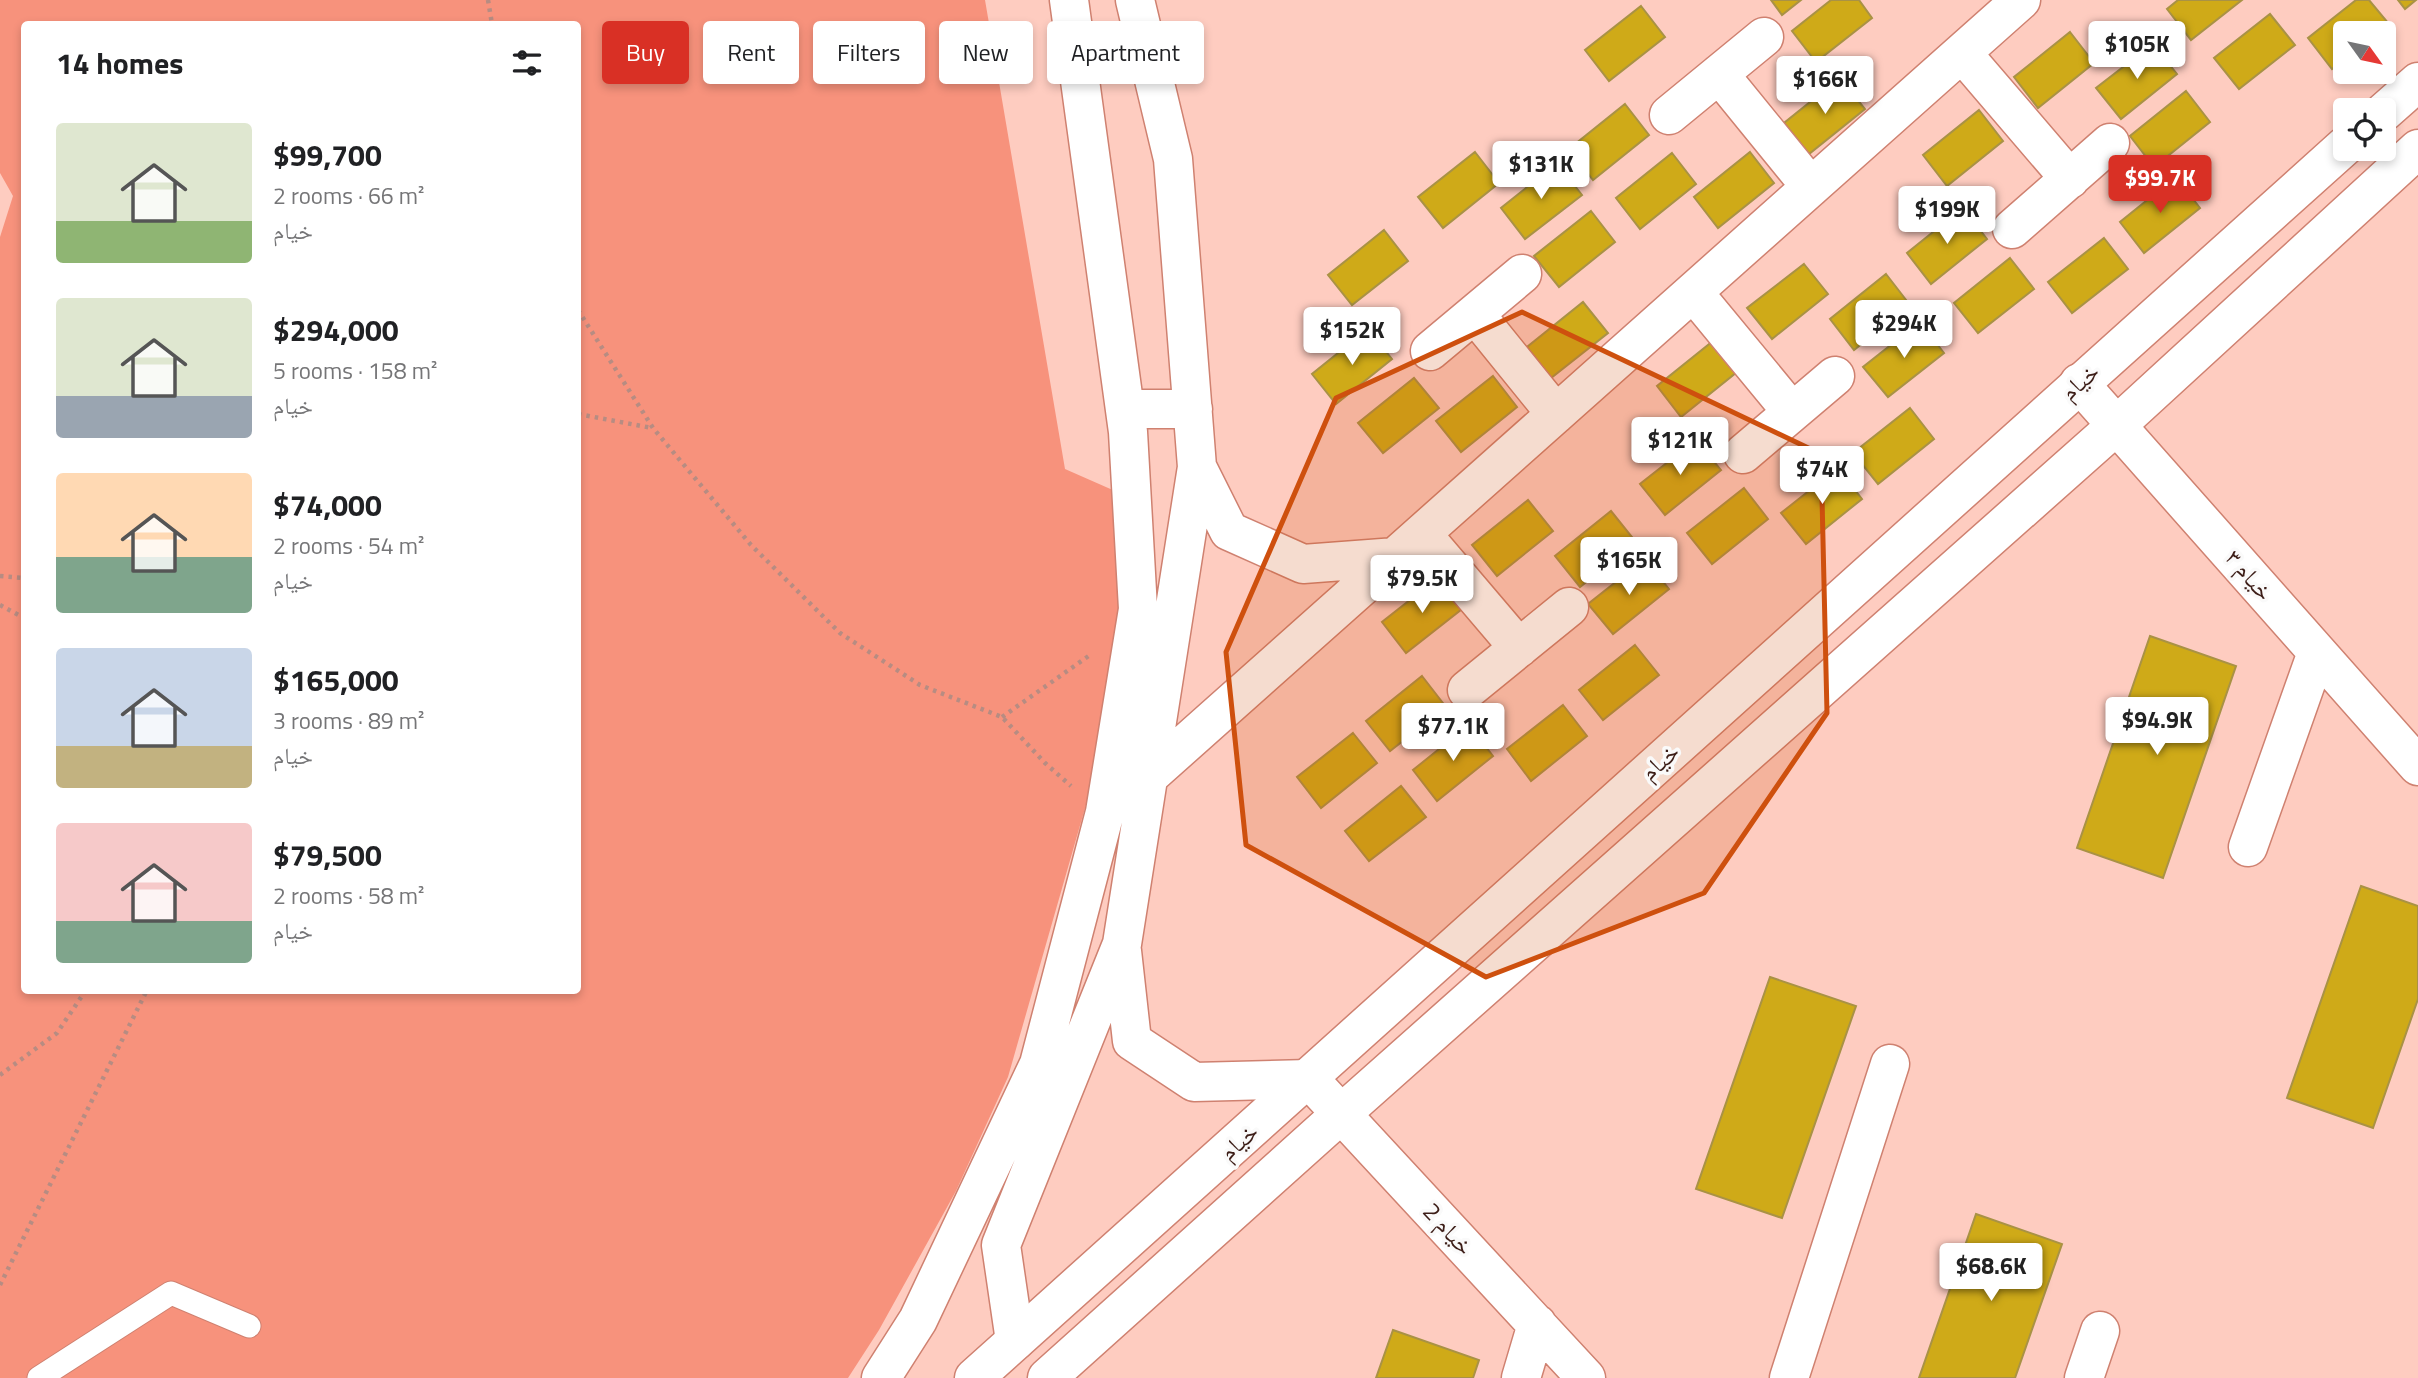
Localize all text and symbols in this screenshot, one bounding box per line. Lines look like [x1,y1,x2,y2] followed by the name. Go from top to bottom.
[602,21,689,84] chip: Buy
[703,21,799,84] chip: Rent
[813,21,925,84] chip: Filters
[939,21,1033,84] chip: New
[1047,21,1204,84] chip: Apartment
[2333,21,2396,84] north arrow
[2333,21,2396,161] map controls
[2088,22,2186,81] pin: $105K
[2104,26,2170,61] text: $105K
[56,40,183,86] text: 14 homes
[508,44,546,82] icon: filters
[1776,57,1874,116] pin: $166K
[1792,61,1858,96] text: $166K
[2333,98,2396,161] button: locate
[273,132,382,178] text: $99,700
[1492,142,1590,201] pin: $131K
[1508,146,1574,181] text: $131K
[112,151,196,235] icon: home
[2103,156,2217,215] pin: $99.7K
[2124,160,2196,195] text: $99.7K
[273,178,424,213] text: 2 rooms · 66 m²
[1898,187,1996,246] pin: $199K
[1914,191,1980,226] text: $199K
[273,213,313,248] text: خیام
[1855,300,1953,360] pin: $294K
[1871,305,1937,340] text: $294K
[273,307,399,353] text: $294,000
[1303,308,1401,367] pin: $152K
[1319,312,1385,347] text: $152K
[112,326,196,410] icon: home
[273,353,437,388] text: 5 rooms · 158 m²
[2052,354,2107,409] street label: خیام
[273,388,313,423] text: خیام
[1631,418,1729,477] pin: $121K
[1647,422,1713,457] text: $121K
[1781,447,1863,506] pin: $74K
[1796,451,1848,486] text: $74K
[273,482,382,528] text: $74,000
[112,501,196,585] icon: home
[273,528,424,563] text: 2 rooms · 54 m²
[1580,538,1678,597] pin: $165K
[2217,541,2282,608] street label: خیام ۳
[1596,542,1662,577] text: $165K
[1365,556,1479,615] pin: $79.5K
[1386,560,1458,595] text: $79.5K
[273,563,313,598] text: خیام
[273,657,399,703] text: $165,000
[112,676,196,760] icon: home
[2100,698,2214,757] pin: $94.9K
[2121,702,2193,737] text: $94.9K
[273,703,424,738] text: 3 rooms · 89 m²
[1396,704,1510,763] pin: $77.1K
[1417,708,1489,743] text: $77.1K
[1632,734,1687,789] street label: خیام
[273,738,313,773] text: خیام
[273,832,382,878] text: $79,500
[112,851,196,935] icon: home
[273,878,424,913] text: 2 rooms · 58 m²
[273,913,313,948] text: خیام
[1211,1114,1266,1169] street label: خیام
[1415,1194,1483,1263] street label: خیام 2
[1934,1244,2048,1303] pin: $68.6K
[1955,1248,2027,1283] text: $68.6K

